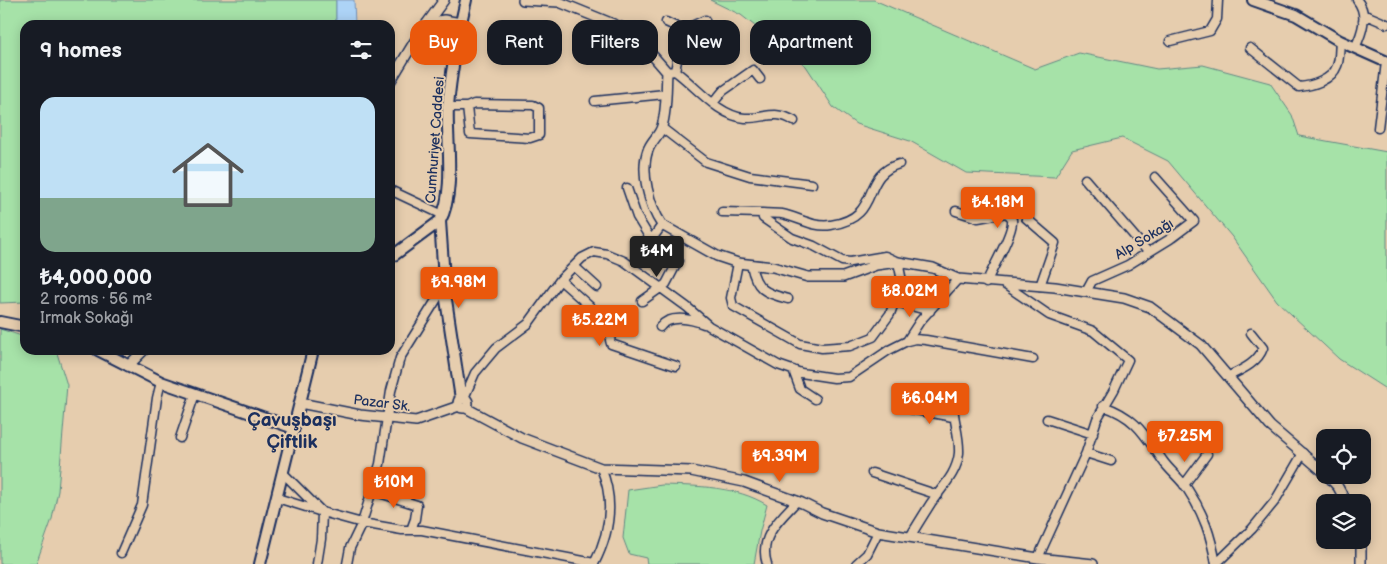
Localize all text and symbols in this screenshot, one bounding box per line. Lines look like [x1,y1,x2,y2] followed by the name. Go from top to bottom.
[410,20,477,65] chip: Buy
[487,20,562,65] chip: Rent
[572,20,658,65] chip: Filters
[668,20,740,65] chip: New
[750,20,871,65] chip: Apartment
[347,36,375,64] icon: filters
[40,38,122,63] text: 9 homes
[422,76,448,204] street label: Cumhuriyet Caddesi
[163,130,253,220] icon: home
[957,186,1039,229] pin: ₺4.18M
[972,193,1024,212] text: ₺4.18M
[1111,215,1177,263] street label: Alp Sokağı
[633,236,681,278] pin: ₺4M
[641,242,673,261] text: ₺4M
[40,265,152,290] text: ₺4,000,000
[418,266,500,309] pin: ₺9.98M
[432,273,486,292] text: ₺9.98M
[869,276,951,318] pin: ₺8.02M
[882,282,938,301] text: ₺8.02M
[40,290,152,309] text: 2 rooms · 56 m²
[559,304,641,347] pin: ₺5.22M
[40,309,133,328] text: Irmak Sokağı
[573,311,627,330] text: ₺5.22M
[889,382,971,425] pin: ₺6.04M
[902,389,958,408] text: ₺6.04M
[352,391,412,415] street label: Pazar Sk.
[247,409,337,454] district label: Çavuşbaşı Çiftlik
[1144,420,1226,463] pin: ₺7.25M
[1158,427,1212,446] text: ₺7.25M
[1316,429,1371,549] map controls
[1316,429,1371,484] button: locate
[739,440,821,483] pin: ₺9.39M
[753,447,807,466] text: ₺9.39M
[364,466,424,509] pin: ₺10M
[374,473,414,492] text: ₺10M
[1316,494,1371,549] button: layers

